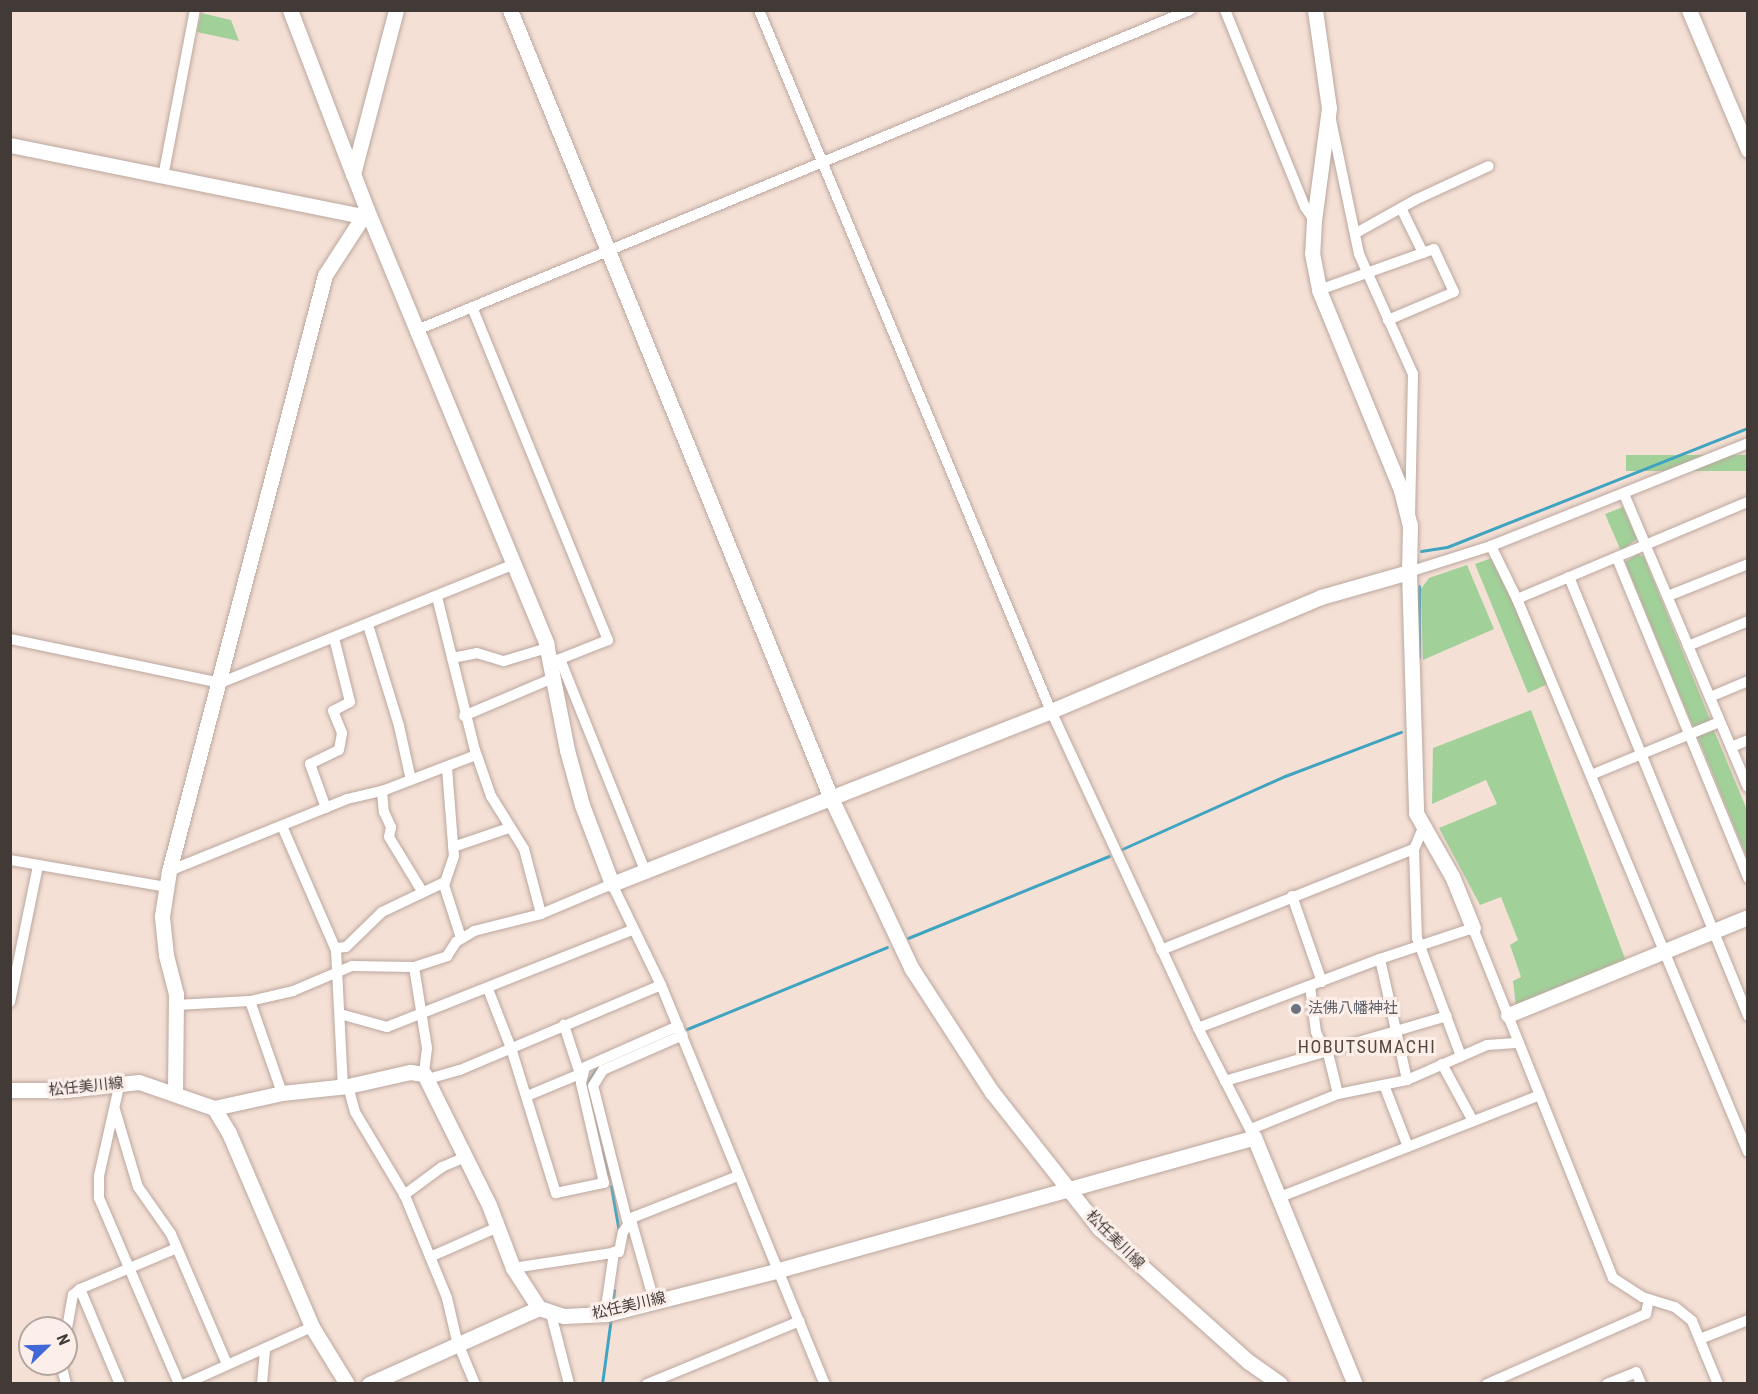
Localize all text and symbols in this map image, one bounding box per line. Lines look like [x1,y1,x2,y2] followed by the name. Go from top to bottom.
[1308,1000,1398,1018] place label: 法佛八幡神社
[1289,1002,1303,1016] marker: 法佛八幡神社
[1298,1036,1436,1058] district label: HOBUTSUMACHI
[48,1074,124,1100] street label: 松任美川線
[1082,1207,1148,1273] street label: 松任美川線
[590,1289,668,1323] street label: 松任美川線
[18,1316,78,1376] north arrow
[53,1331,74,1348] text: N

